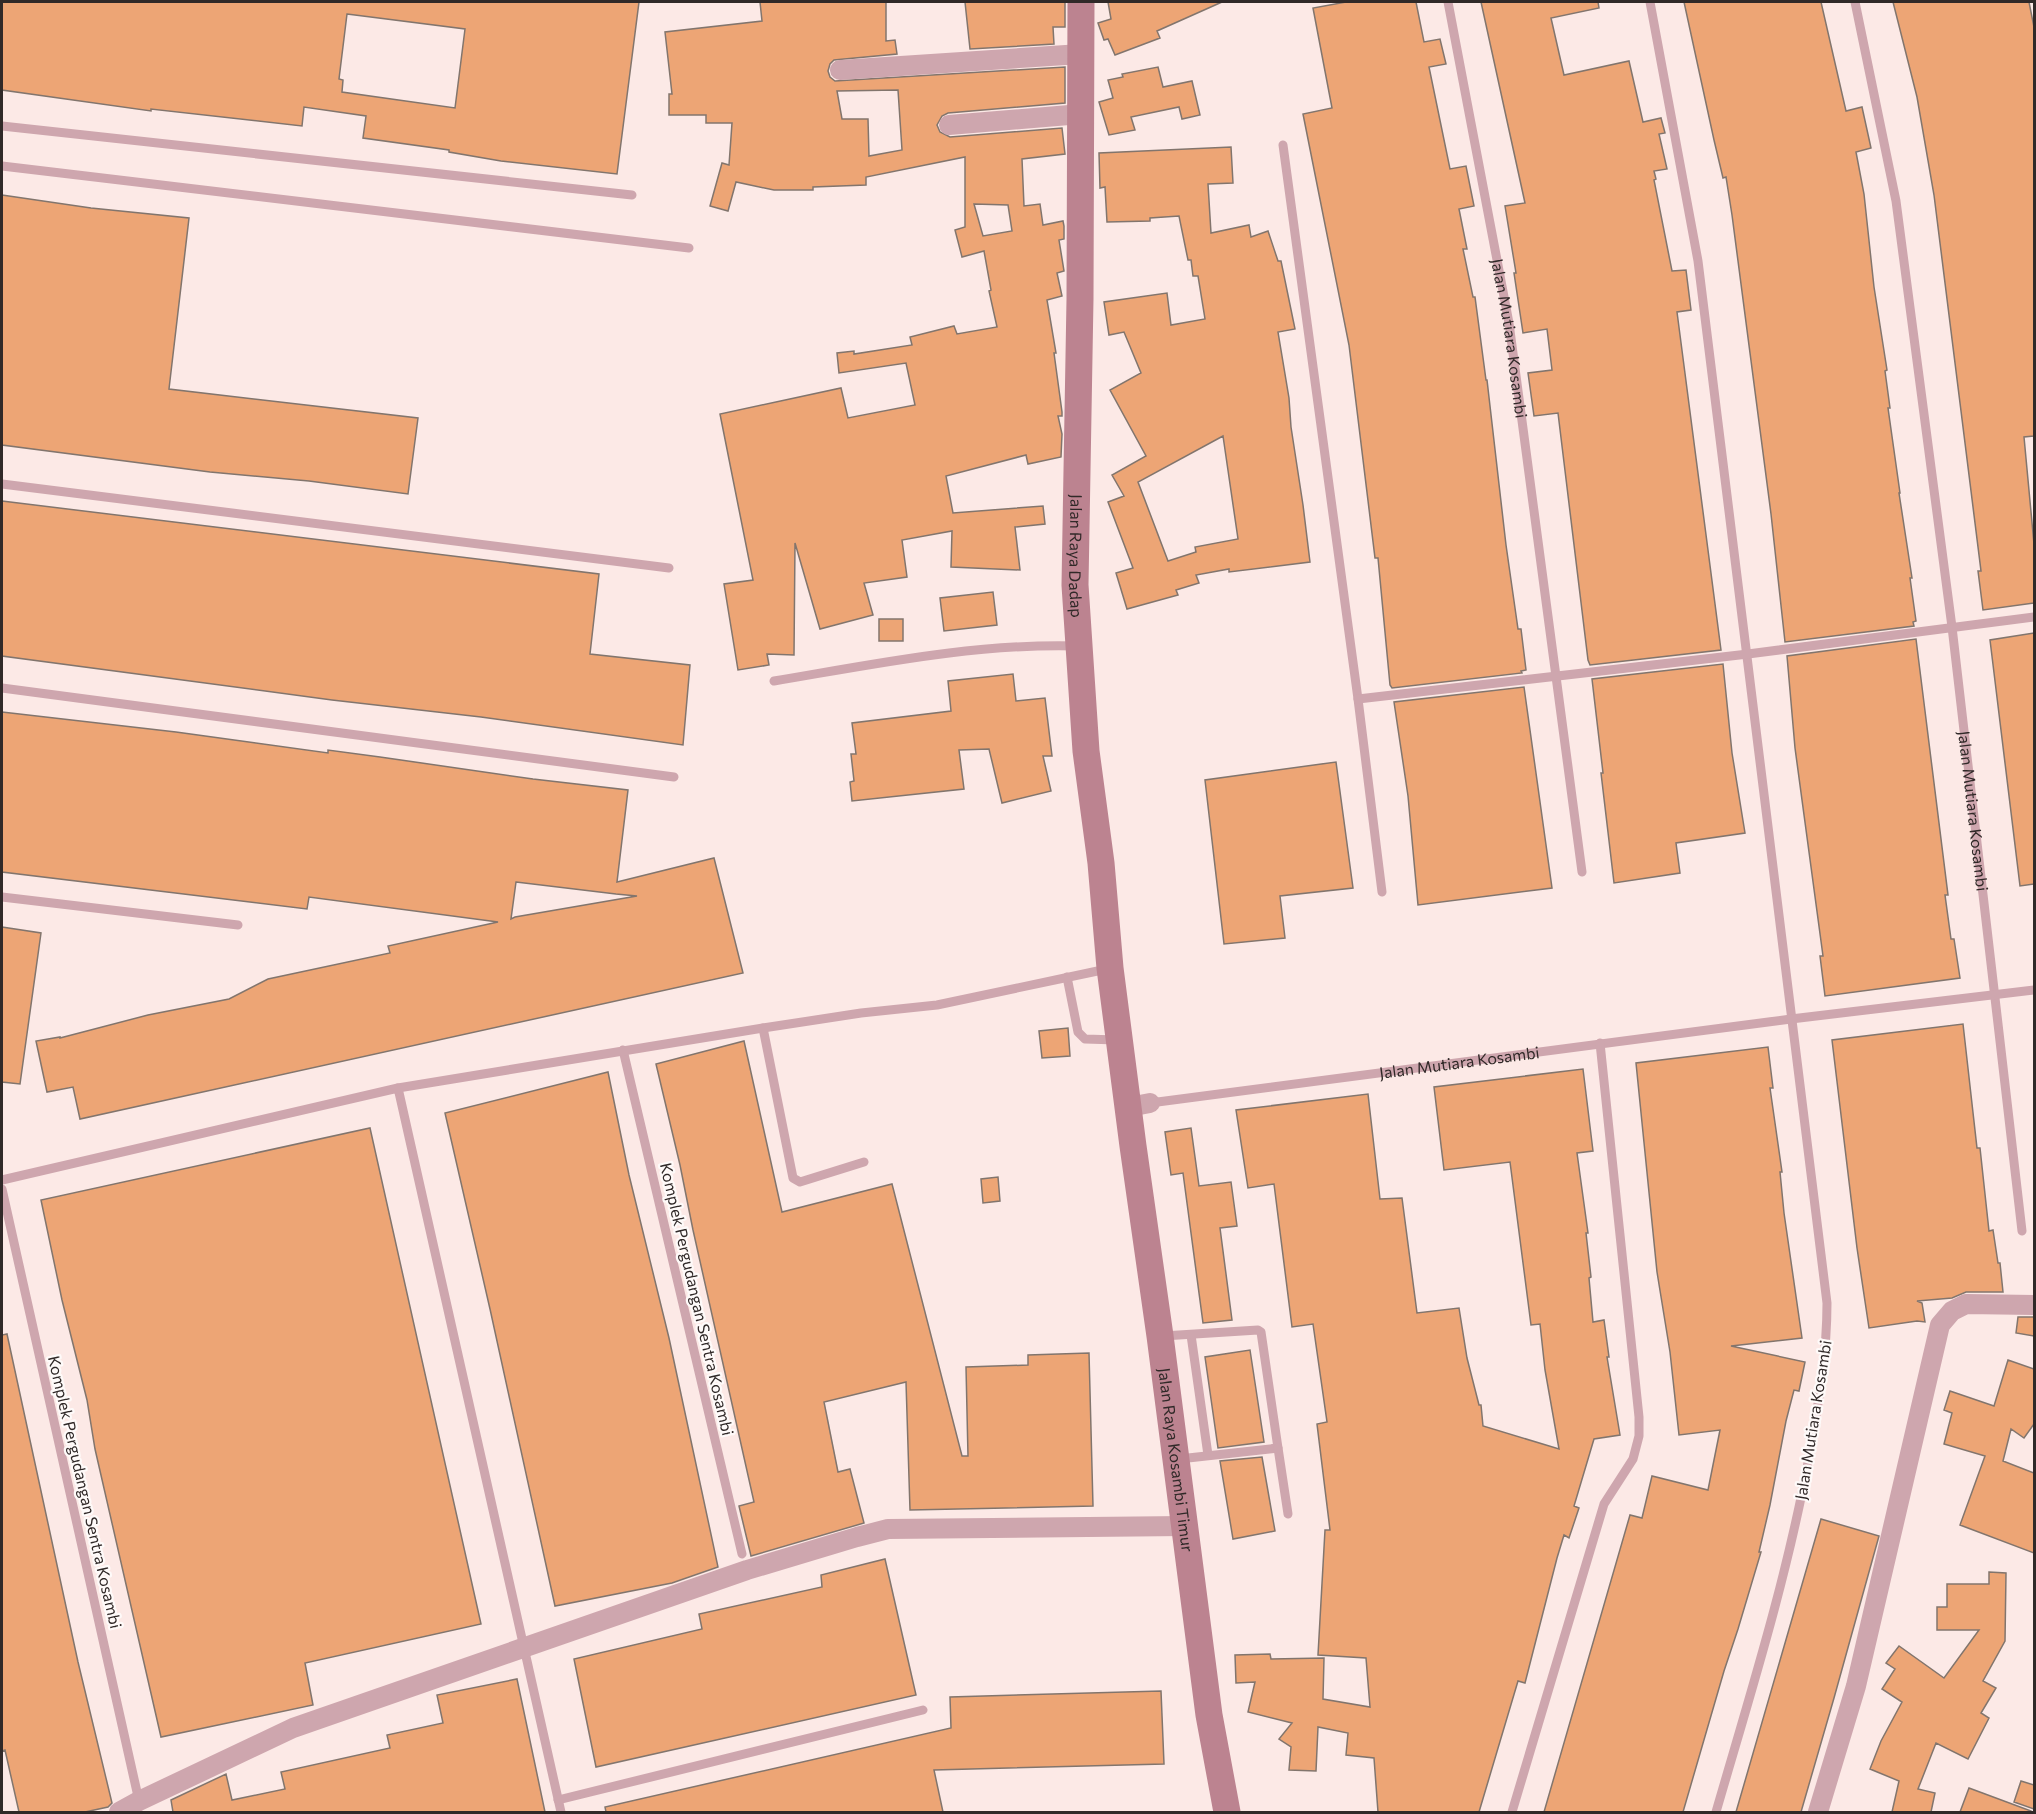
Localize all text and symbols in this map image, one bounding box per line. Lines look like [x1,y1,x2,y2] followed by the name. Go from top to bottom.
[1488,257,1532,419] street label: Jalan Mutiara Kosambi
[1066,494,1087,618] street label: Jalan Raya Dadap
[1955,730,1993,892] street label: Jalan Mutiara Kosambi
[1378,1042,1541,1082] street label: Jalan Mutiara Kosambi
[657,1161,738,1437] street label: Komplek Pergudangan Sentra Kosambi
[1791,1339,1835,1501] street label: Jalan Mutiara Kosambi
[45,1354,126,1630] street label: Komplek Pergudangan Sentra Kosambi
[1155,1366,1198,1554] street label: Jalan Raya Kosambi Timur

